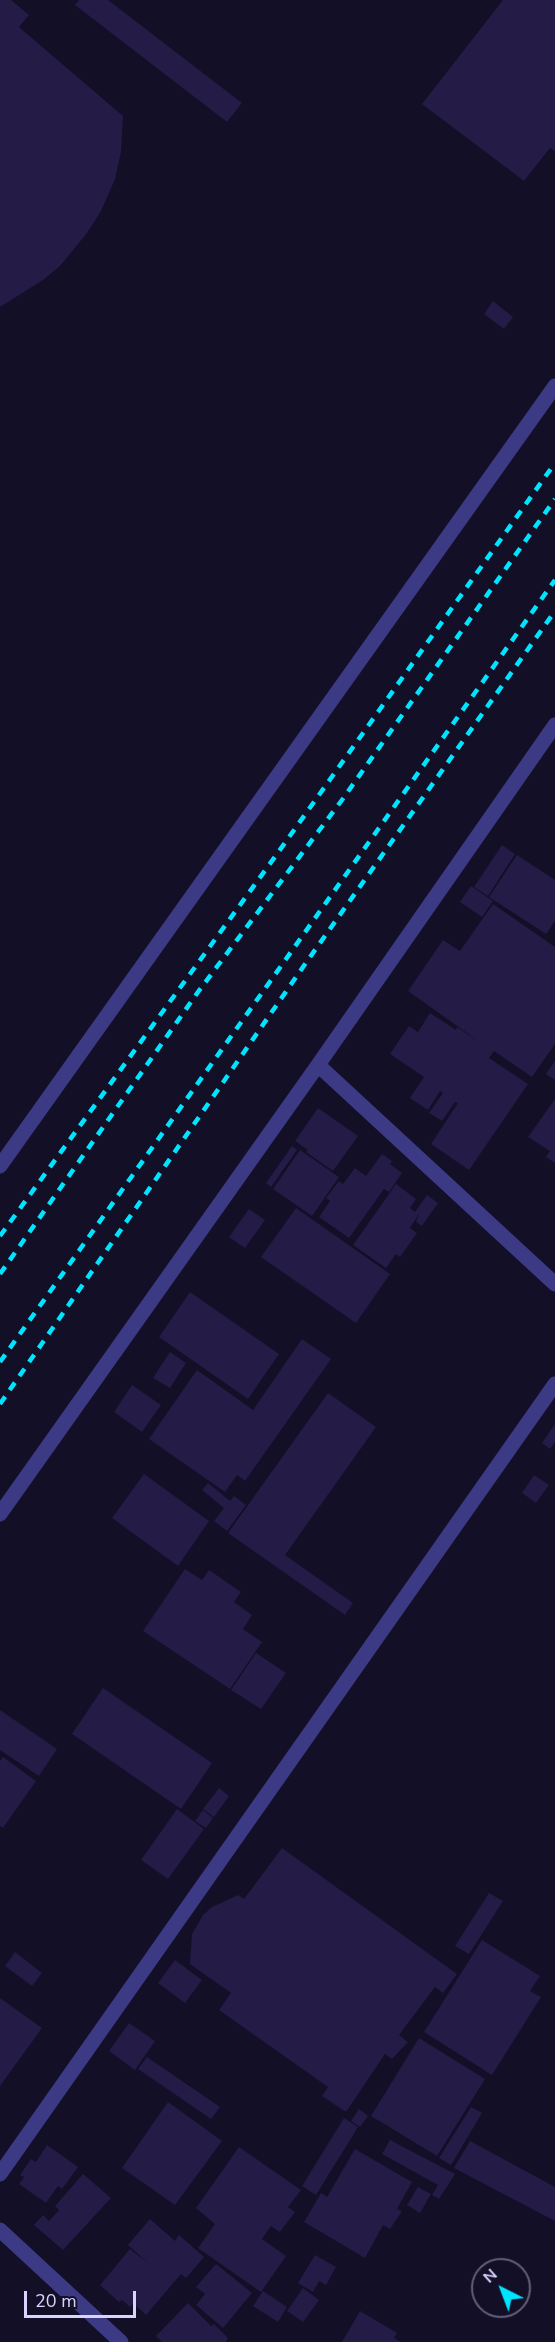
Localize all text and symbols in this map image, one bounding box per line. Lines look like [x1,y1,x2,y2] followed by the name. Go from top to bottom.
[471,2258,531,2318] north arrow
[478,2264,502,2288] text: N
[27,2279,140,2317] scale bar
[35,2289,77,2313] text: 20 m

